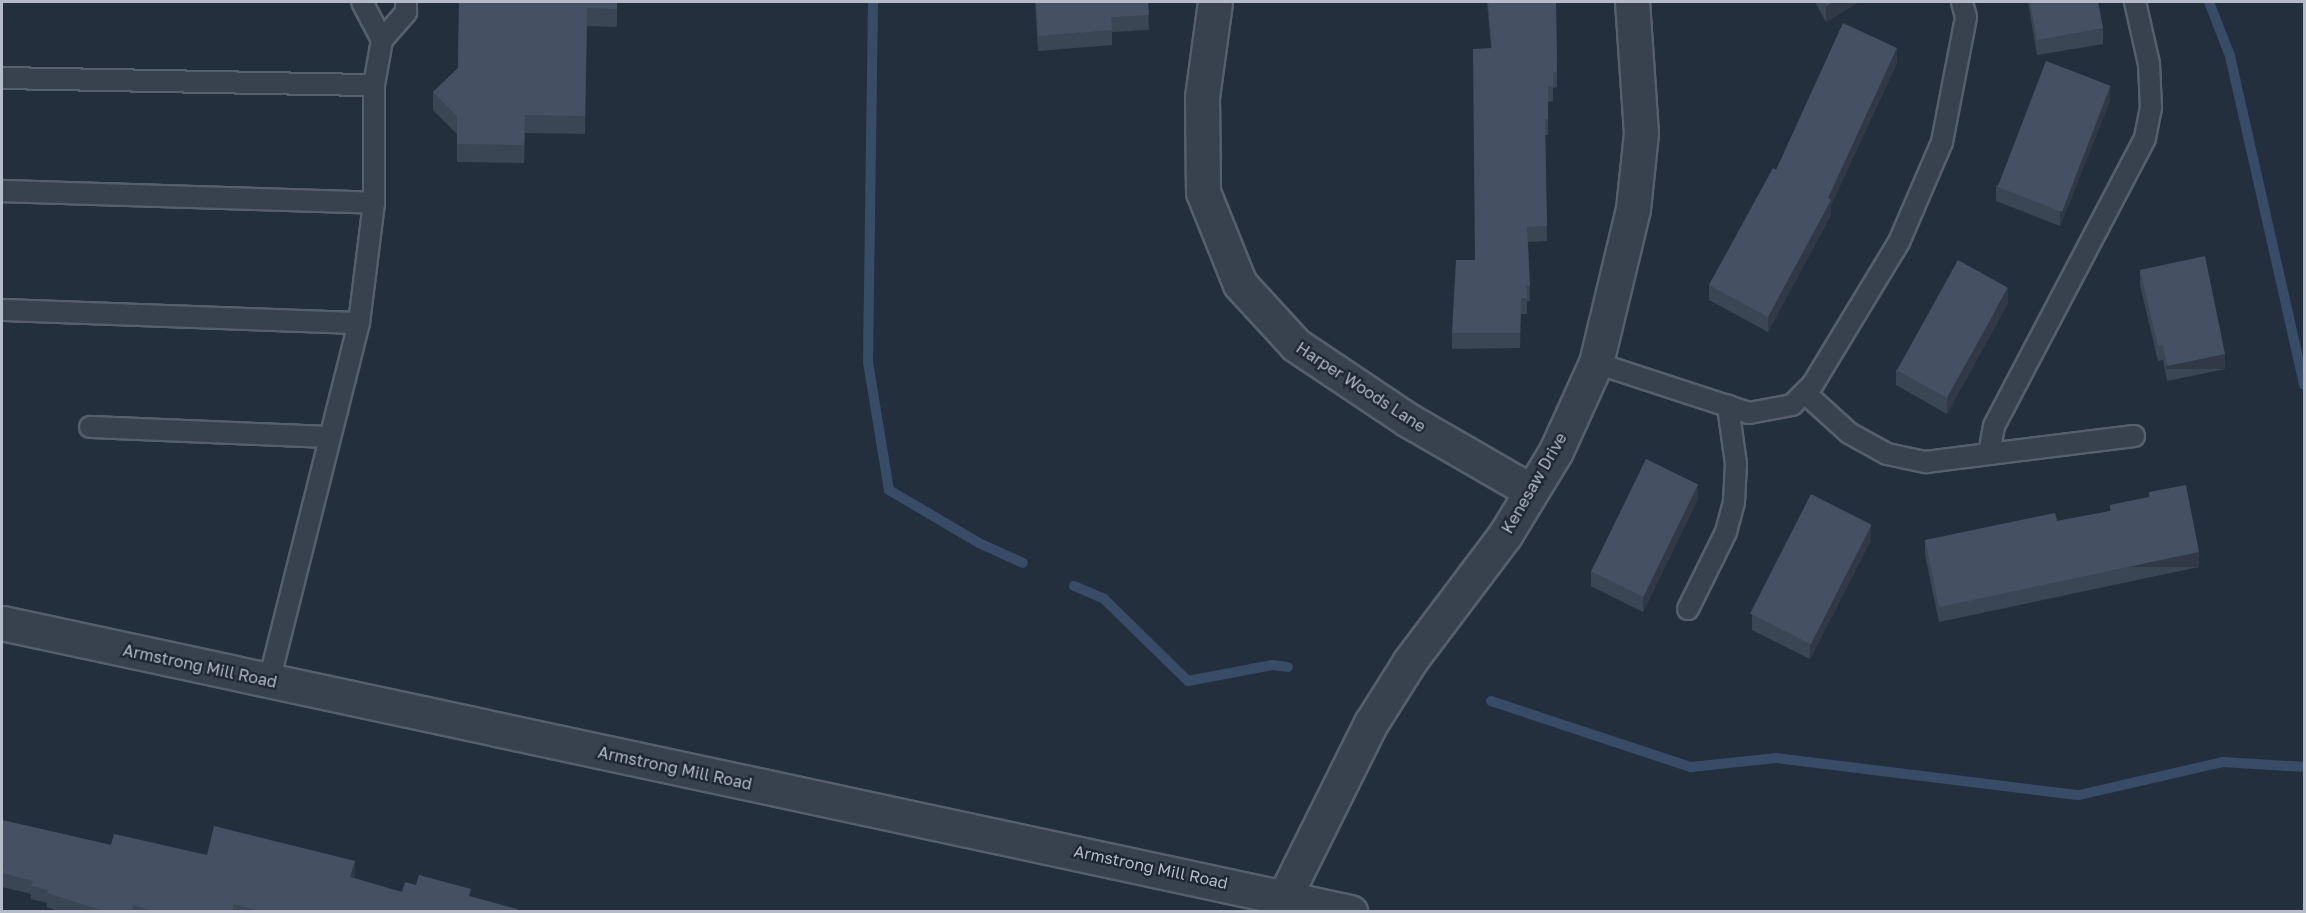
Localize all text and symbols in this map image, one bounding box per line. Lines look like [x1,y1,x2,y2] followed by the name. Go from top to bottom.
[1293,338,1429,436] street label: Harper Woods Lane
[1497,429,1571,537] street label: Kenesaw Drive
[121,640,279,692] street label: Armstrong Mill Road
[596,742,754,794] street label: Armstrong Mill Road
[1072,841,1230,893] street label: Armstrong Mill Road

